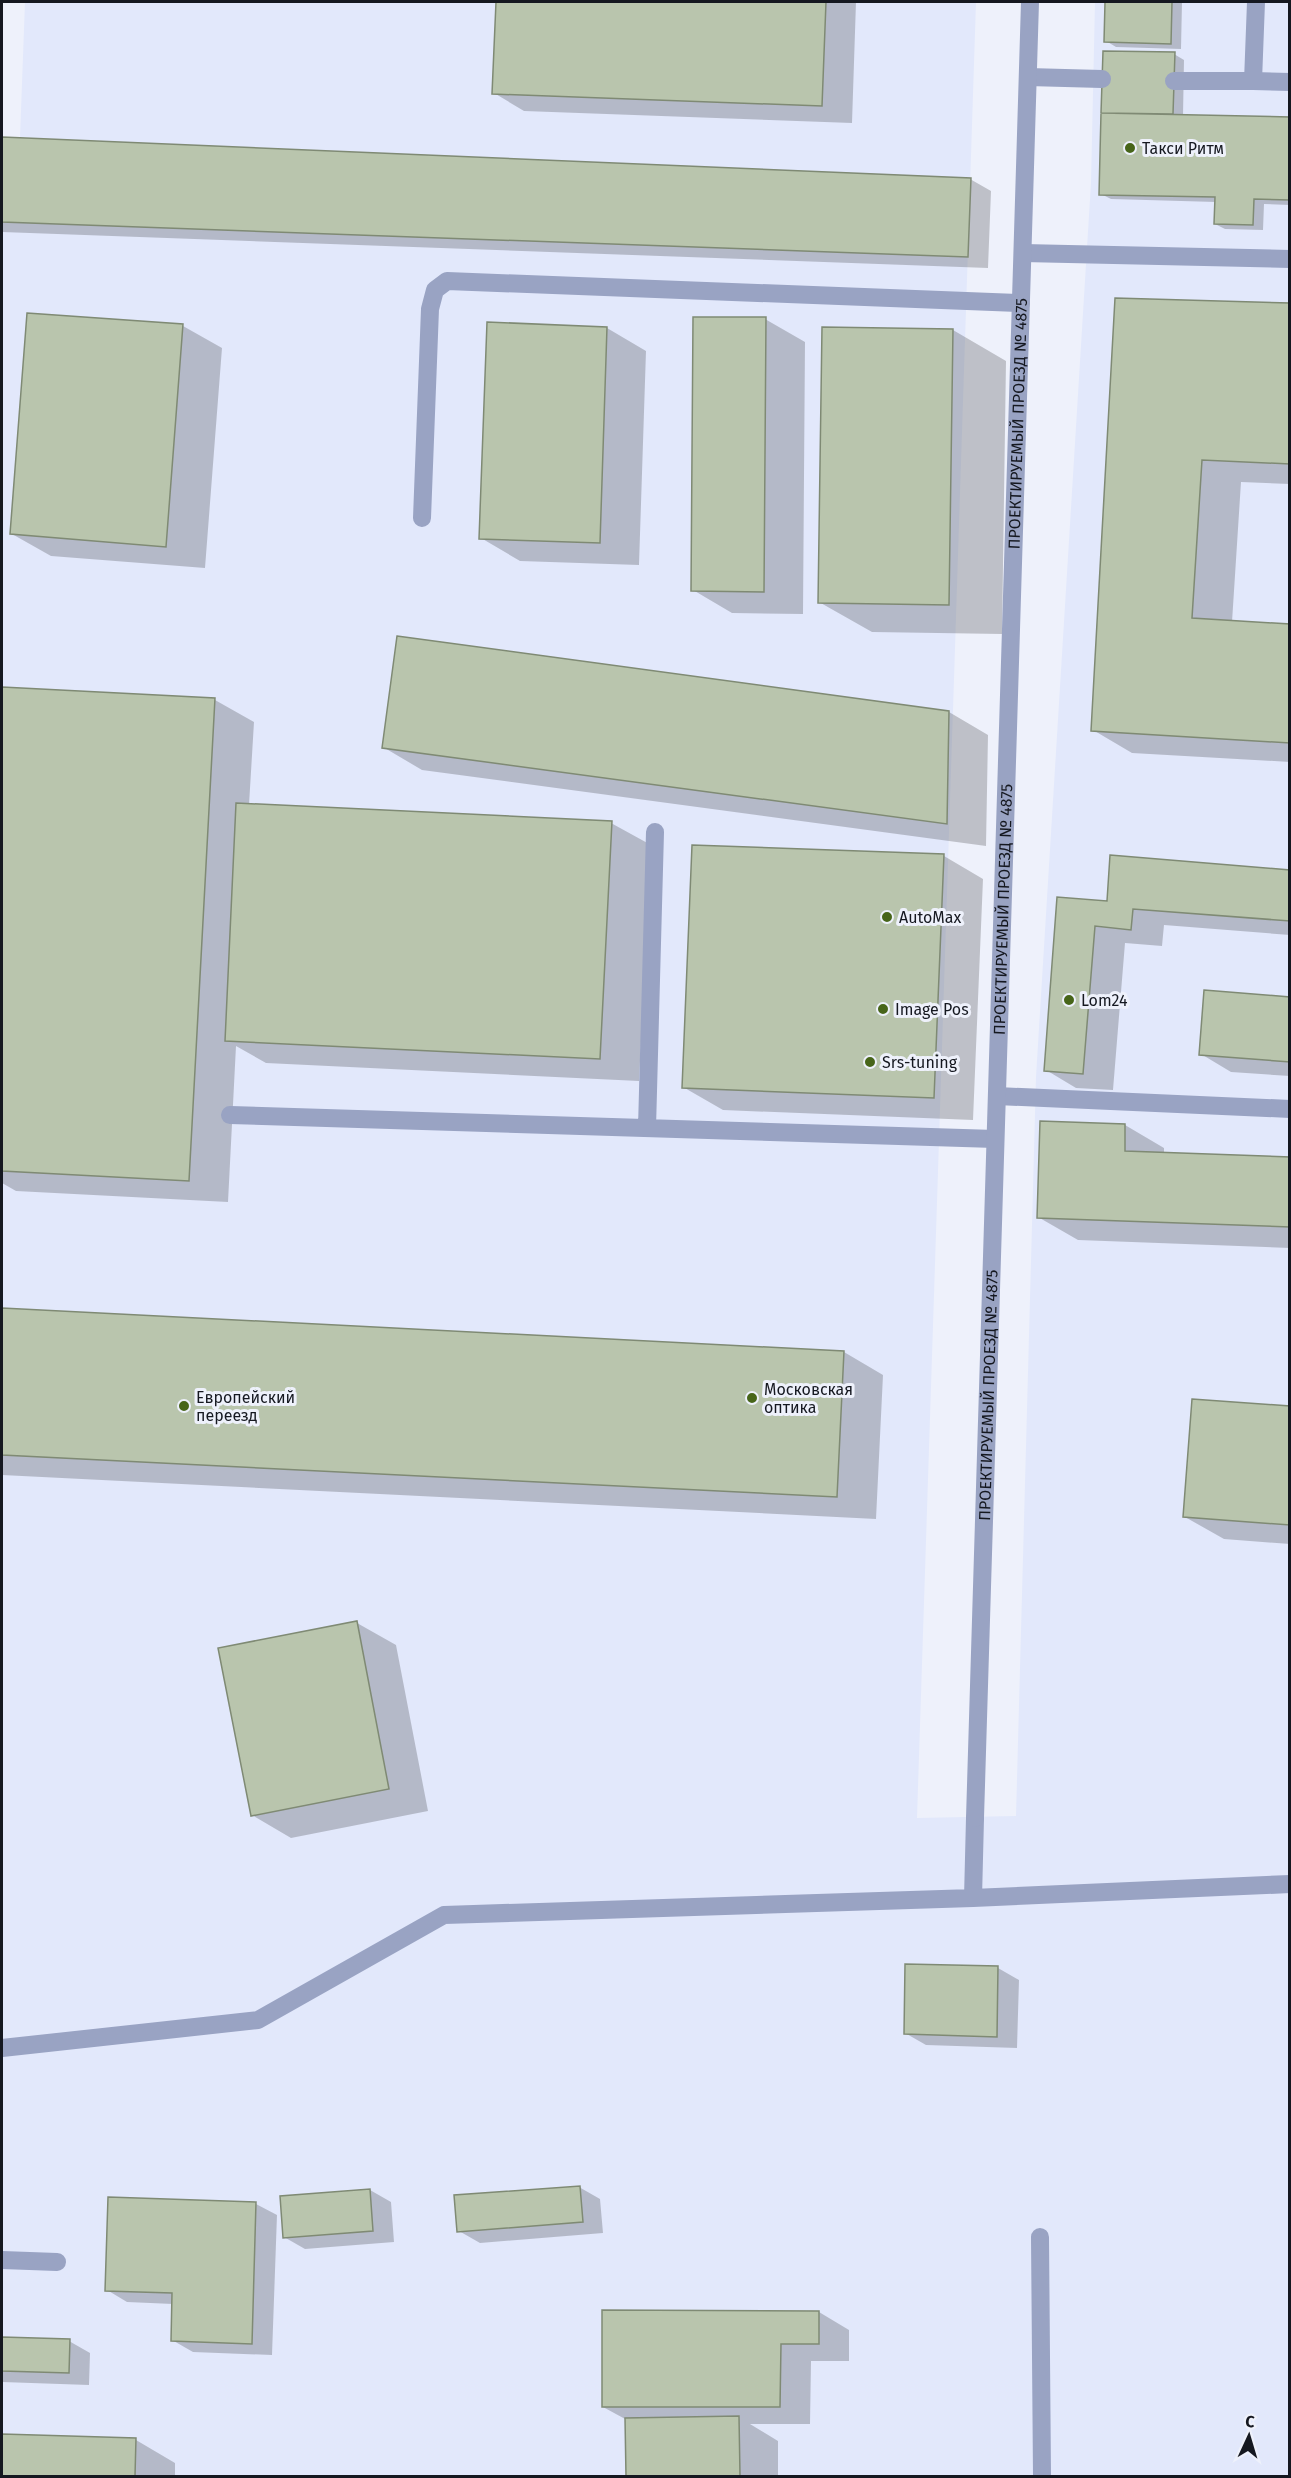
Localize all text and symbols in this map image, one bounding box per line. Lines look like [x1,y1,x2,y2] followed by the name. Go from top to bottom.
[1142,139,1224,158] place label: Такси Ритм
[1123,141,1137,155] marker: Такси Ритм
[1004,298,1031,550] street label: ПРОЕКТИРУЕМЫЙ ПРОЕЗД № 4875
[990,783,1016,1035] street label: ПРОЕКТИРУЕМЫЙ ПРОЕЗД № 4875
[899,908,962,927] place label: AutoMax
[880,910,894,924] marker: AutoMax
[1081,991,1128,1010] place label: Lom24
[1062,993,1076,1007] marker: Lom24
[895,1000,969,1019] place label: Image Pos
[876,1002,890,1016] marker: Image Pos
[882,1053,958,1072] place label: Srs-tuning
[863,1055,877,1069] marker: Srs-tuning
[975,1269,1002,1521] street label: ПРОЕКТИРУЕМЫЙ ПРОЕЗД № 4875
[764,1380,853,1417] place label: Московская оптика
[196,1388,295,1425] place label: Европейский переезд
[745,1391,759,1405] marker: Московская оптика
[177,1399,191,1413] marker: Европейский переезд
[1219,2406,1279,2466] north arrow
[1245,2412,1256,2431] text: С

